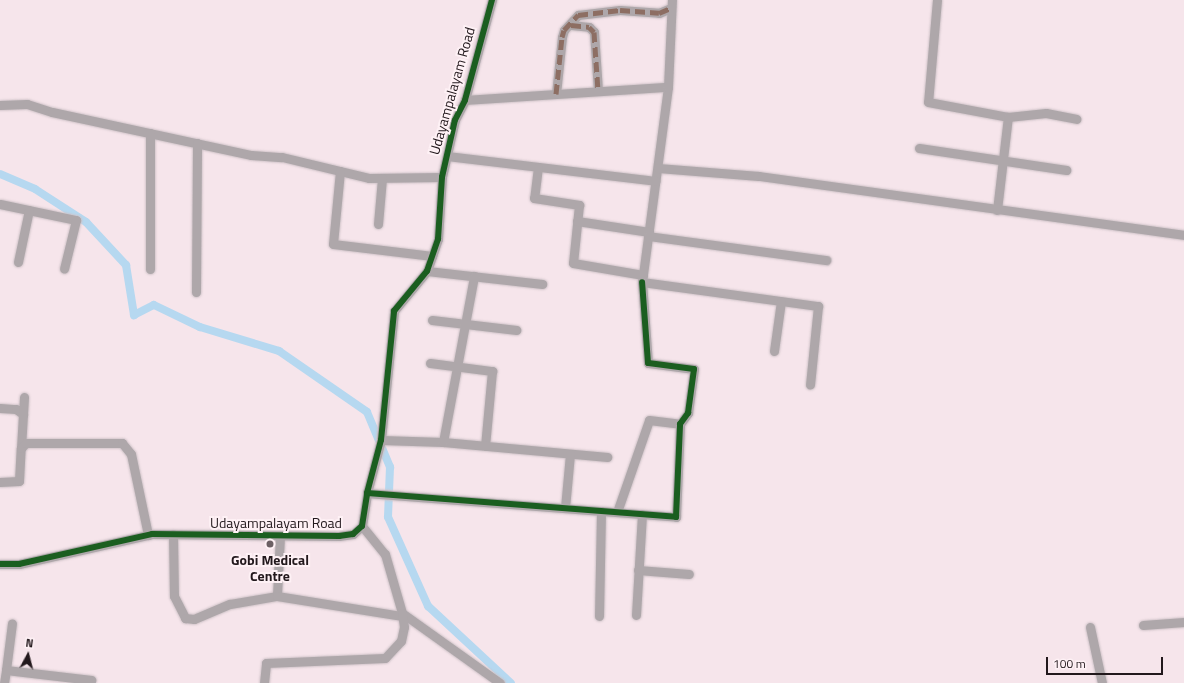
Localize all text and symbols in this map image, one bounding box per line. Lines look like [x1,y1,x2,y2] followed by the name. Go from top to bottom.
[426,25,478,157] street label: Udayampalayam Road
[210,515,342,531] street label: Udayampalayam Road
[264,538,276,550] marker: Gobi Medical Centre
[231,552,309,584] place label: Gobi Medical Centre
[8,635,48,675] north arrow
[25,635,34,651] text: N
[1048,649,1165,675] scale bar
[1053,654,1086,673] text: 100 m

